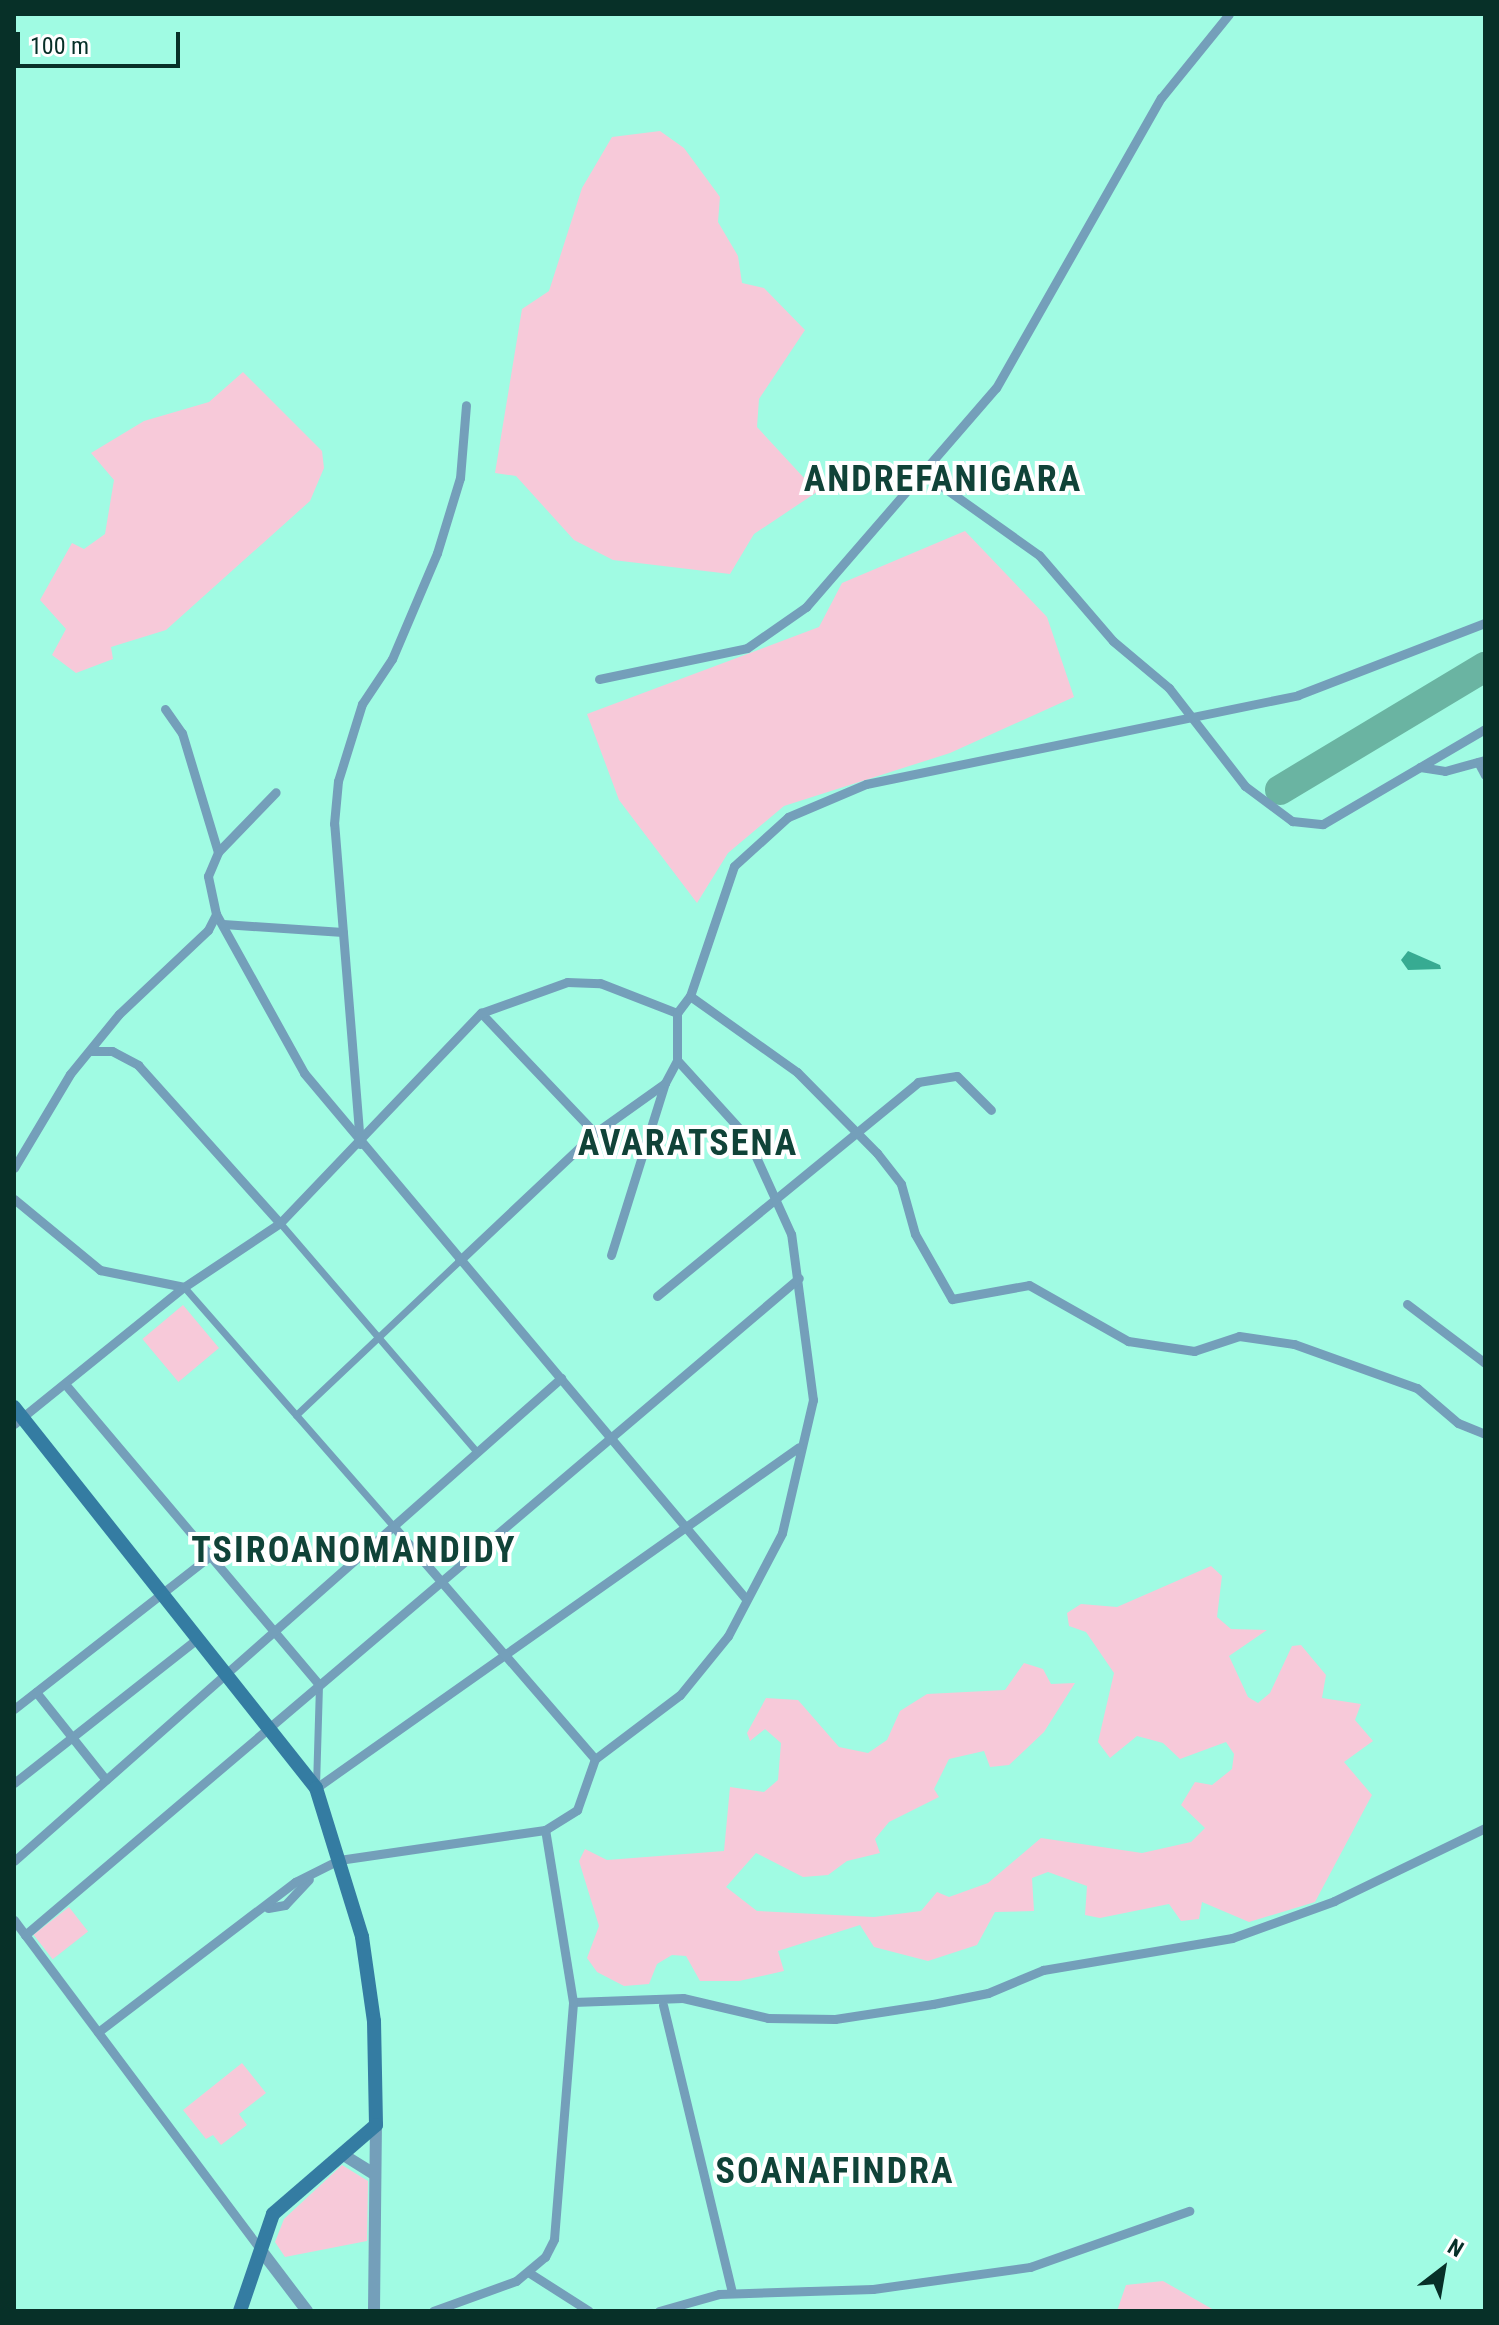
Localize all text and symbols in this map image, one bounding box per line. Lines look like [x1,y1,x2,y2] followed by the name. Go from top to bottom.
[20,16,184,66] scale bar
[30,32,89,60] text: 100 m
[804,458,1082,502] district label: ANDREFANIGARA
[578,1122,798,1166] district label: AVARATSENA
[191,1529,517,1573] district label: TSIROANOMANDIDY
[716,2150,954,2194] district label: SOANAFINDRA
[1403,2229,1483,2309] north arrow
[1443,2234,1468,2262] text: N

